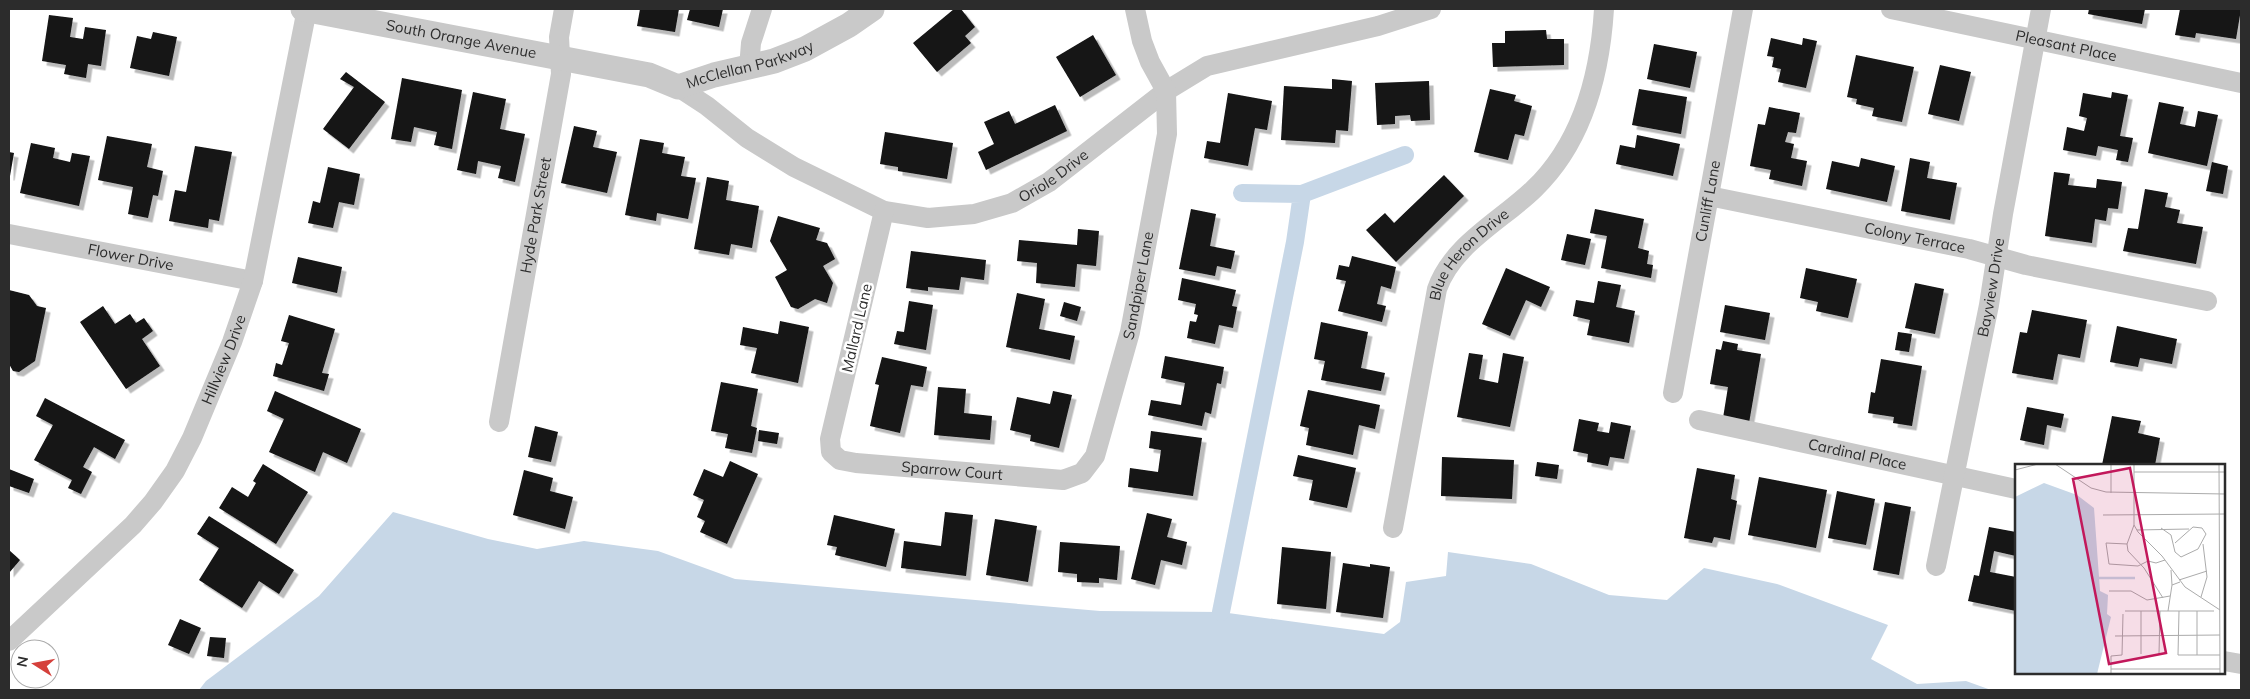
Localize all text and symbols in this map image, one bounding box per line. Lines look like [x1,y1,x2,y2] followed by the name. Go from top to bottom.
[384,15,538,62] street label: South Orange Avenue
[2014,26,2118,65] street label: Pleasant Place
[684,36,817,93] street label: McClellan Parkway
[1015,145,1092,206] street label: Oriole Drive
[516,156,555,275] street label: Hyde Park Street
[1691,159,1724,243] street label: Cunliff Lane
[1425,204,1513,302] street label: Blue Heron Drive
[1863,218,1967,257] street label: Colony Terrace
[1118,230,1158,342] street label: Sandpiper Lane
[1973,237,2008,339] street label: Bayview Drive
[86,239,175,275] street label: Flower Drive
[837,282,876,374] street label: Mallard Lane
[197,312,250,407] street label: Hillview Drive
[1806,434,1908,474] street label: Cardinal Place
[901,457,1004,484] street label: Sparrow Court
[2015,464,2225,674] inset map
[10,639,60,689] north arrow
[12,655,32,668] text: N

